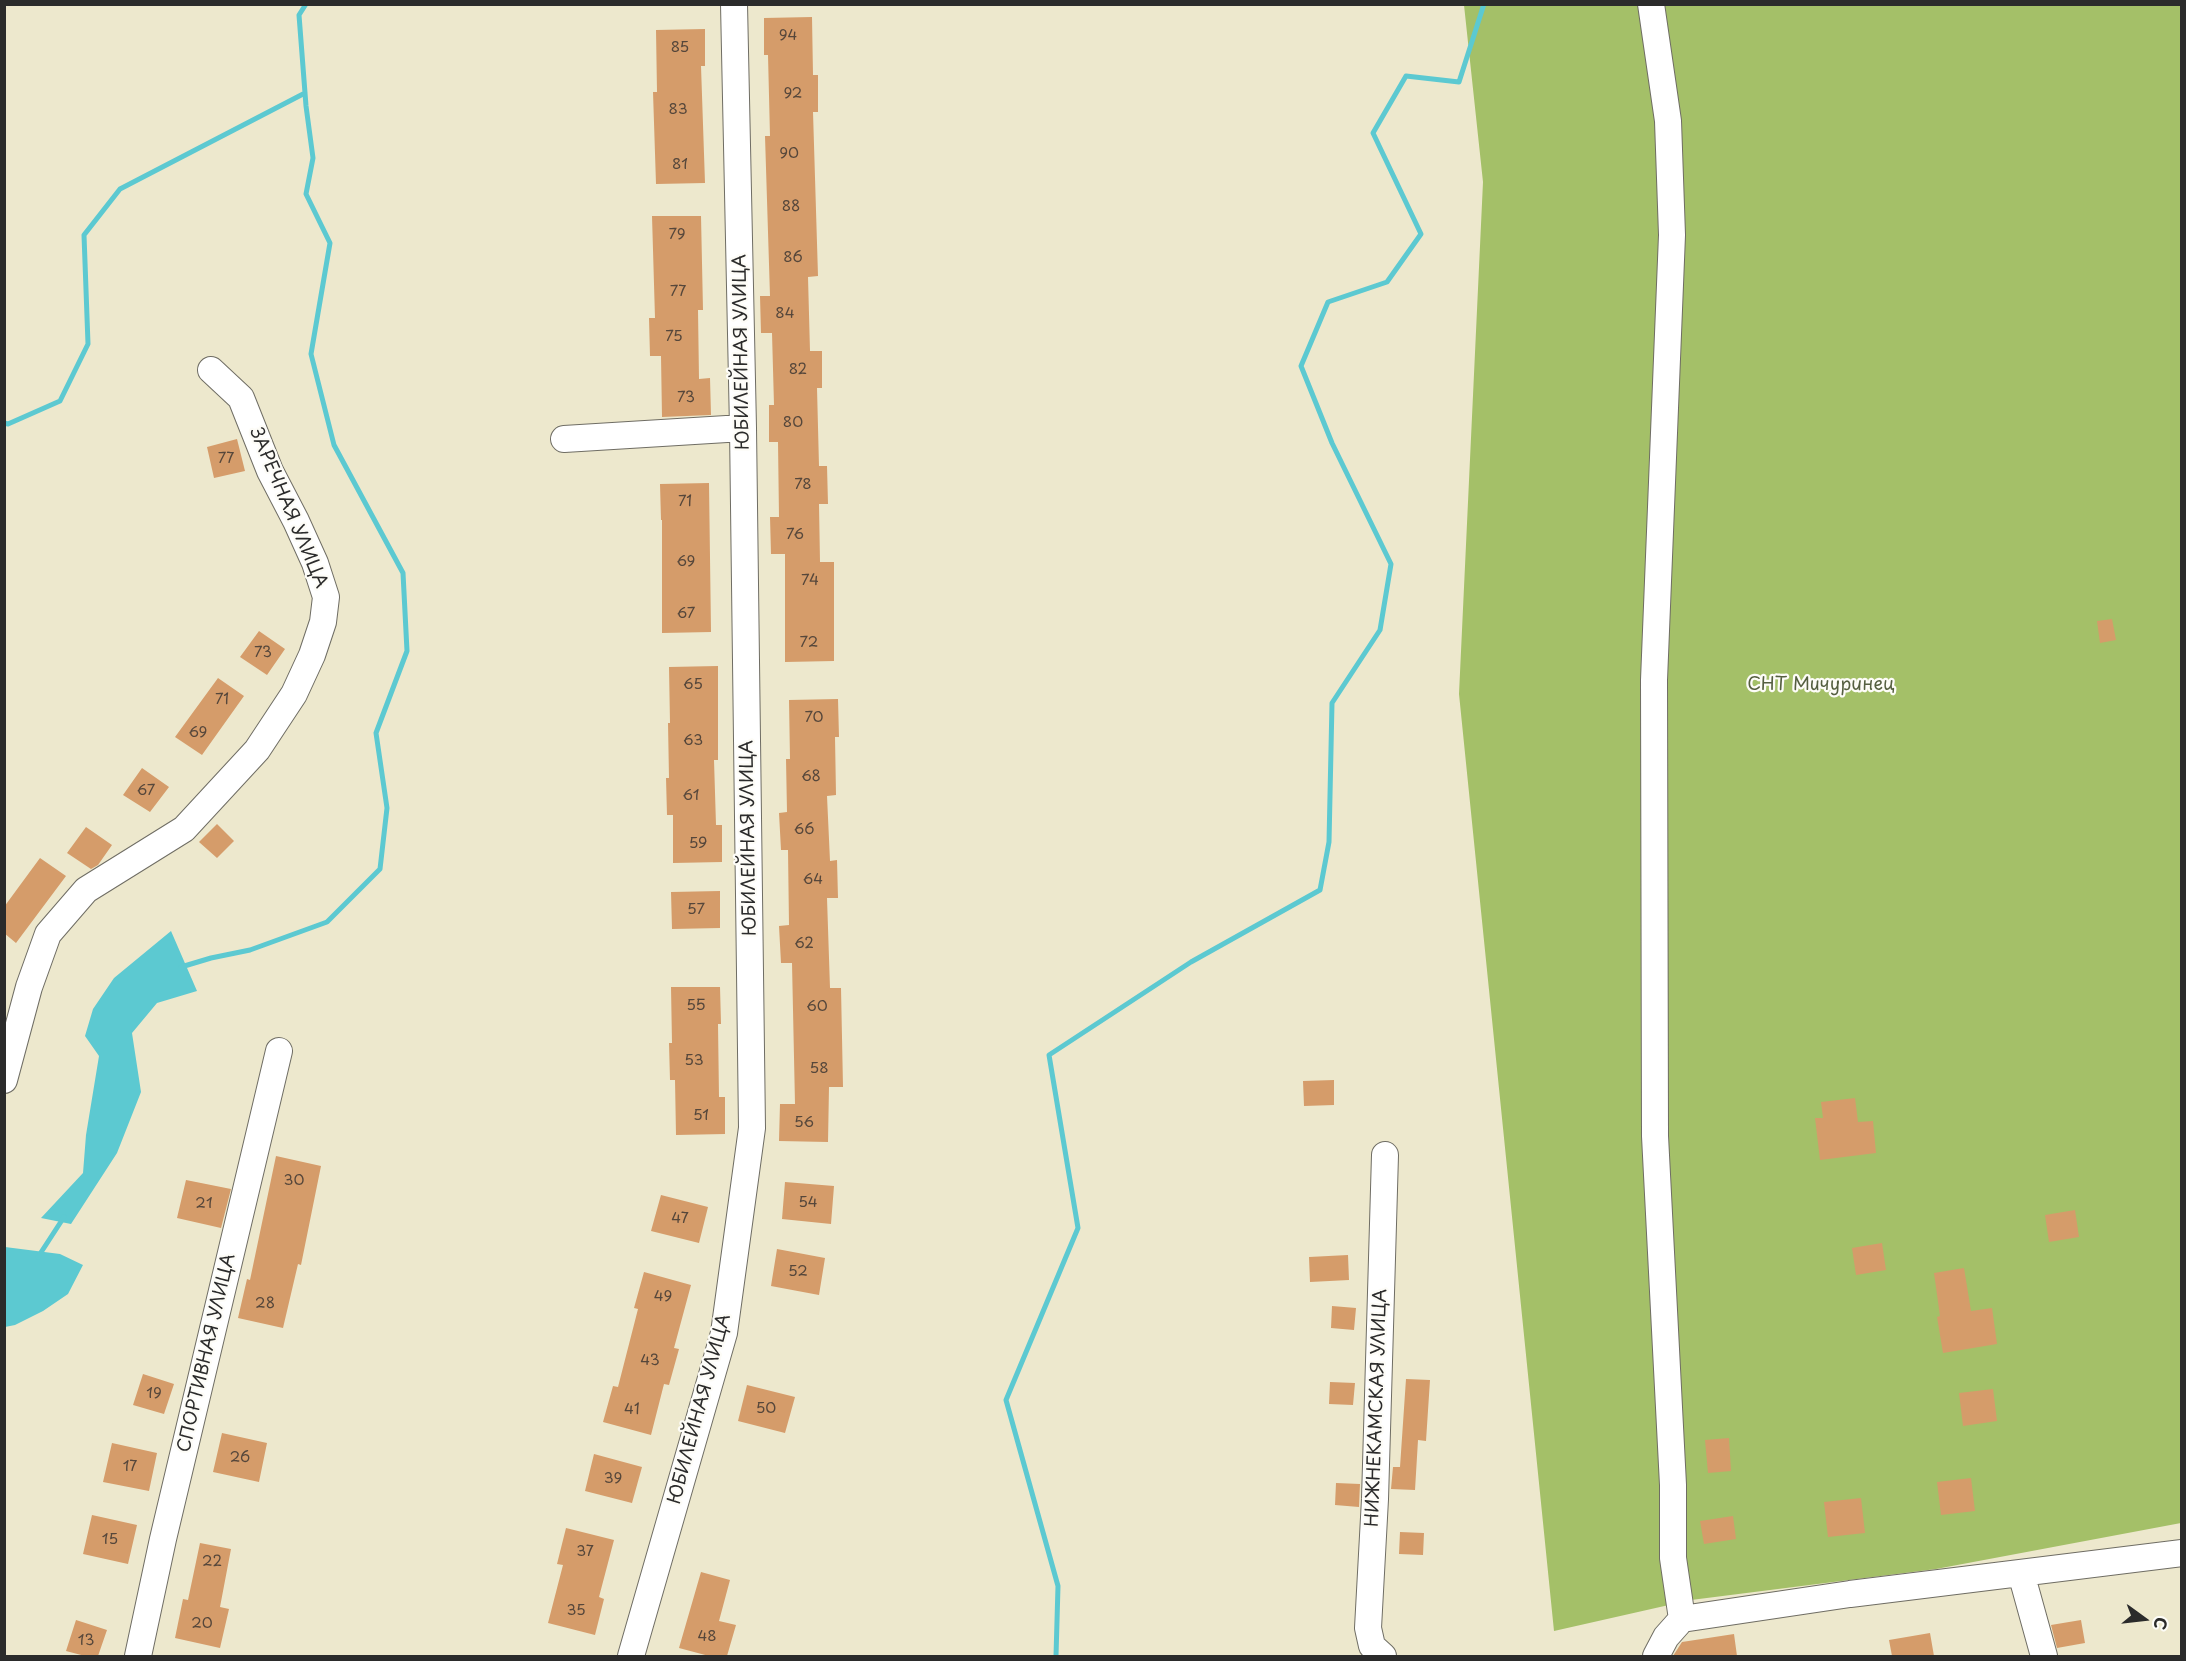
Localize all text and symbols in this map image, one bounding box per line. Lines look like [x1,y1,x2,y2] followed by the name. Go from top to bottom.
[779,27,797,45] house number: 94
[671,39,689,57] house number: 85
[784,85,802,103] house number: 92
[668,101,688,119] house number: 83
[779,145,799,163] house number: 90
[672,156,688,174] house number: 81
[782,198,800,216] house number: 88
[668,226,686,244] house number: 79
[783,249,803,267] house number: 86
[729,254,755,450] street label: ЮБИЛЕЙНАЯ УЛИЦА
[670,283,686,301] house number: 77
[775,305,795,323] house number: 84
[665,328,683,346] house number: 75
[789,361,807,379] house number: 82
[677,389,695,407] house number: 73
[783,414,803,432] house number: 80
[244,425,332,591] street label: ЗАРЕЧНАЯ УЛИЦА
[218,450,234,468] house number: 77
[794,476,812,494] house number: 78
[678,493,692,511] house number: 71
[786,526,804,544] house number: 76
[677,553,695,571] house number: 69
[801,572,819,590] house number: 74
[677,605,695,623] house number: 67
[800,634,818,652] house number: 72
[254,644,272,662] house number: 73
[1747,674,1895,696] park label: СНТ Мичуринец
[683,676,703,694] house number: 65
[215,691,229,709] house number: 71
[804,709,824,727] house number: 70
[189,724,207,742] house number: 69
[683,732,703,750] house number: 63
[736,740,762,936] street label: ЮБИЛЕЙНАЯ УЛИЦА
[801,768,821,786] house number: 68
[137,782,155,800] house number: 67
[683,787,699,805] house number: 61
[794,821,814,839] house number: 66
[689,835,707,853] house number: 59
[803,871,823,889] house number: 64
[687,901,705,919] house number: 57
[794,935,814,953] house number: 62
[686,997,706,1015] house number: 55
[806,998,828,1016] house number: 60
[684,1052,704,1070] house number: 53
[809,1060,829,1078] house number: 58
[693,1107,709,1125] house number: 51
[794,1114,814,1132] house number: 56
[284,1172,304,1190] house number: 30
[798,1194,818,1212] house number: 54
[195,1195,213,1213] house number: 21
[671,1210,689,1228] house number: 47
[174,1252,240,1454] street label: СПОРТИВНАЯ УЛИЦА
[788,1263,808,1281] house number: 52
[654,1288,672,1306] house number: 49
[1362,1289,1392,1527] street label: НИЖНЕКАМСКАЯ УЛИЦА
[255,1295,275,1313] house number: 28
[664,1312,736,1506] street label: ЮБИЛЕЙНАЯ УЛИЦА
[640,1352,660,1370] house number: 43
[146,1385,162,1403] house number: 19
[756,1400,776,1418] house number: 50
[624,1401,640,1419] house number: 41
[230,1449,250,1467] house number: 26
[123,1458,137,1476] house number: 17
[604,1470,622,1488] house number: 39
[102,1531,118,1549] house number: 15
[576,1543,594,1561] house number: 37
[202,1553,222,1571] house number: 22
[2114,1589,2174,1649] north arrow
[566,1602,586,1620] house number: 35
[191,1615,213,1633] house number: 20
[2148,1615,2175,1633] text: С
[697,1628,717,1646] house number: 48
[78,1632,94,1650] house number: 13

